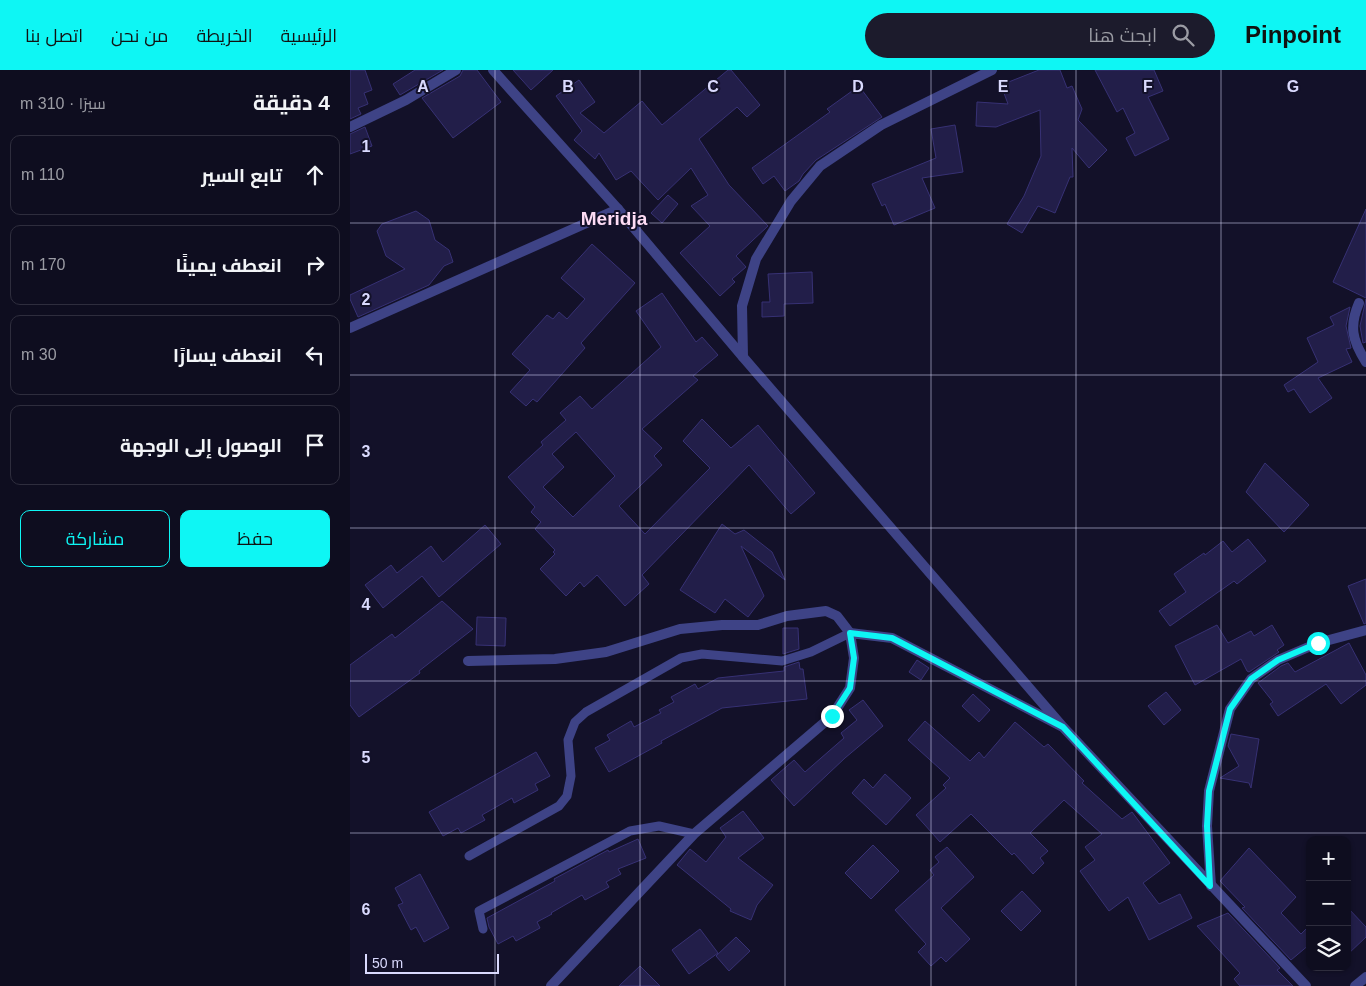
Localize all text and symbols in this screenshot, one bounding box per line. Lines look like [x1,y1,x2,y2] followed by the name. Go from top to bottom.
[865,13,1215,58] search box
[1169,21,1197,49] icon: search
[1245,21,1341,48] text: Pinpoint
[1088,25,1157,46] text: ابحث هنا
[25,26,83,46] text: اتصل بنا
[111,26,168,46] text: من نحن
[196,26,253,46] text: الخريطة
[281,26,337,46] text: الرئيسية
[417,78,429,95] text: A
[562,78,574,95] text: B
[707,78,719,95] text: C
[852,78,864,95] text: D
[998,78,1009,95] text: E
[1143,78,1153,95] text: F
[1287,78,1299,95] text: G
[253,91,330,114] text: 4 دقيقة
[20,95,106,112] text: سيرًا · 310 m
[362,138,371,155] text: 1
[301,161,329,189] icon: ahead
[201,165,282,186] text: تابع السير
[21,166,64,183] text: 110 m
[581,208,648,229] district label: Meridja
[301,251,329,279] icon: right
[175,255,282,276] text: انعطف يمينًا
[21,256,65,273] text: 170 m
[362,291,371,308] text: 2
[301,341,329,369] icon: left
[173,345,282,366] text: انعطف يسارًا
[21,346,57,363] text: 30 m
[301,431,329,459] icon: arrive
[120,435,282,456] text: الوصول إلى الوجهة
[362,443,371,460] text: 3
[20,510,170,567] button: مشاركة
[180,510,330,567] button: حفظ
[362,596,371,613] text: 4
[1307,632,1330,655] route start
[821,705,844,728] route end
[362,749,371,766] text: 5
[1306,836,1351,971] map controls
[1306,836,1351,881] button: +
[1306,881,1351,926] button: −
[362,901,371,918] text: 6
[1306,926,1351,971] button: layers
[365,951,499,974] scale bar
[372,955,403,971] text: 50 m

